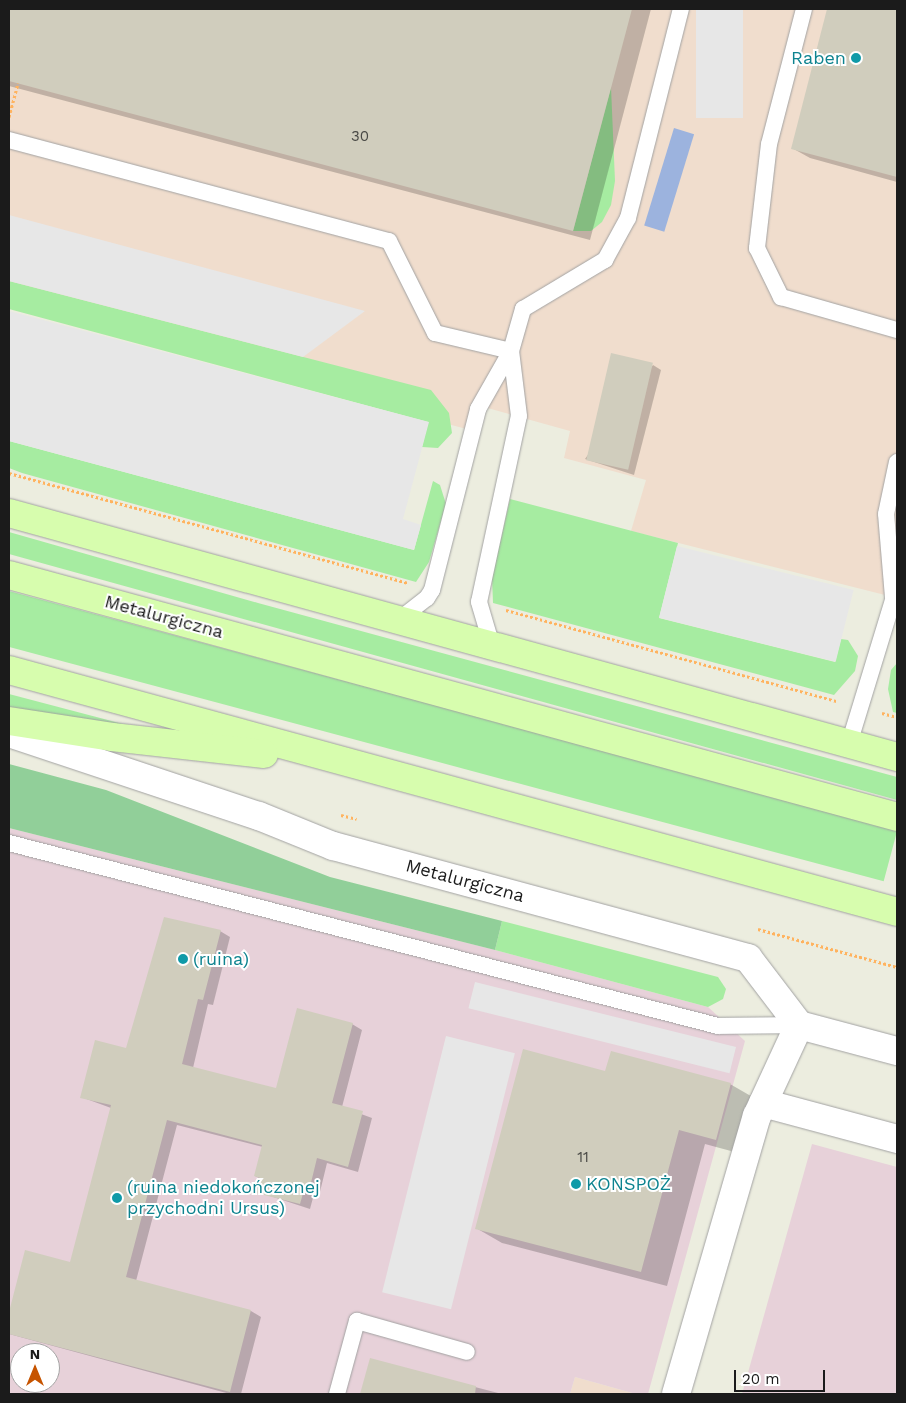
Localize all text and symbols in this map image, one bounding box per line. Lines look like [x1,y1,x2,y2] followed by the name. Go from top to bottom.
[791,47,846,69] place label: Raben
[850,52,862,64] marker: Raben
[351,128,369,146] house number: 30
[102,591,226,643] street label: Metalurgiczna
[403,855,527,907] street label: Metalurgiczna
[193,948,249,970] place label: (ruina)
[177,953,189,965] marker: (ruina)
[577,1149,589,1167] house number: 11
[586,1173,671,1195] place label: KONSPOŻ
[127,1177,320,1220] place label: (ruina niedokończonej przychodni Ursus)
[570,1178,582,1190] marker: KONSPOŻ
[111,1192,123,1204] marker: (ruina niedokończonej przychodni Ursus)
[10,1343,60,1393] north arrow
[30,1346,40,1362] text: N
[736,1360,827,1392] scale bar
[742,1370,780,1388] text: 20 m

